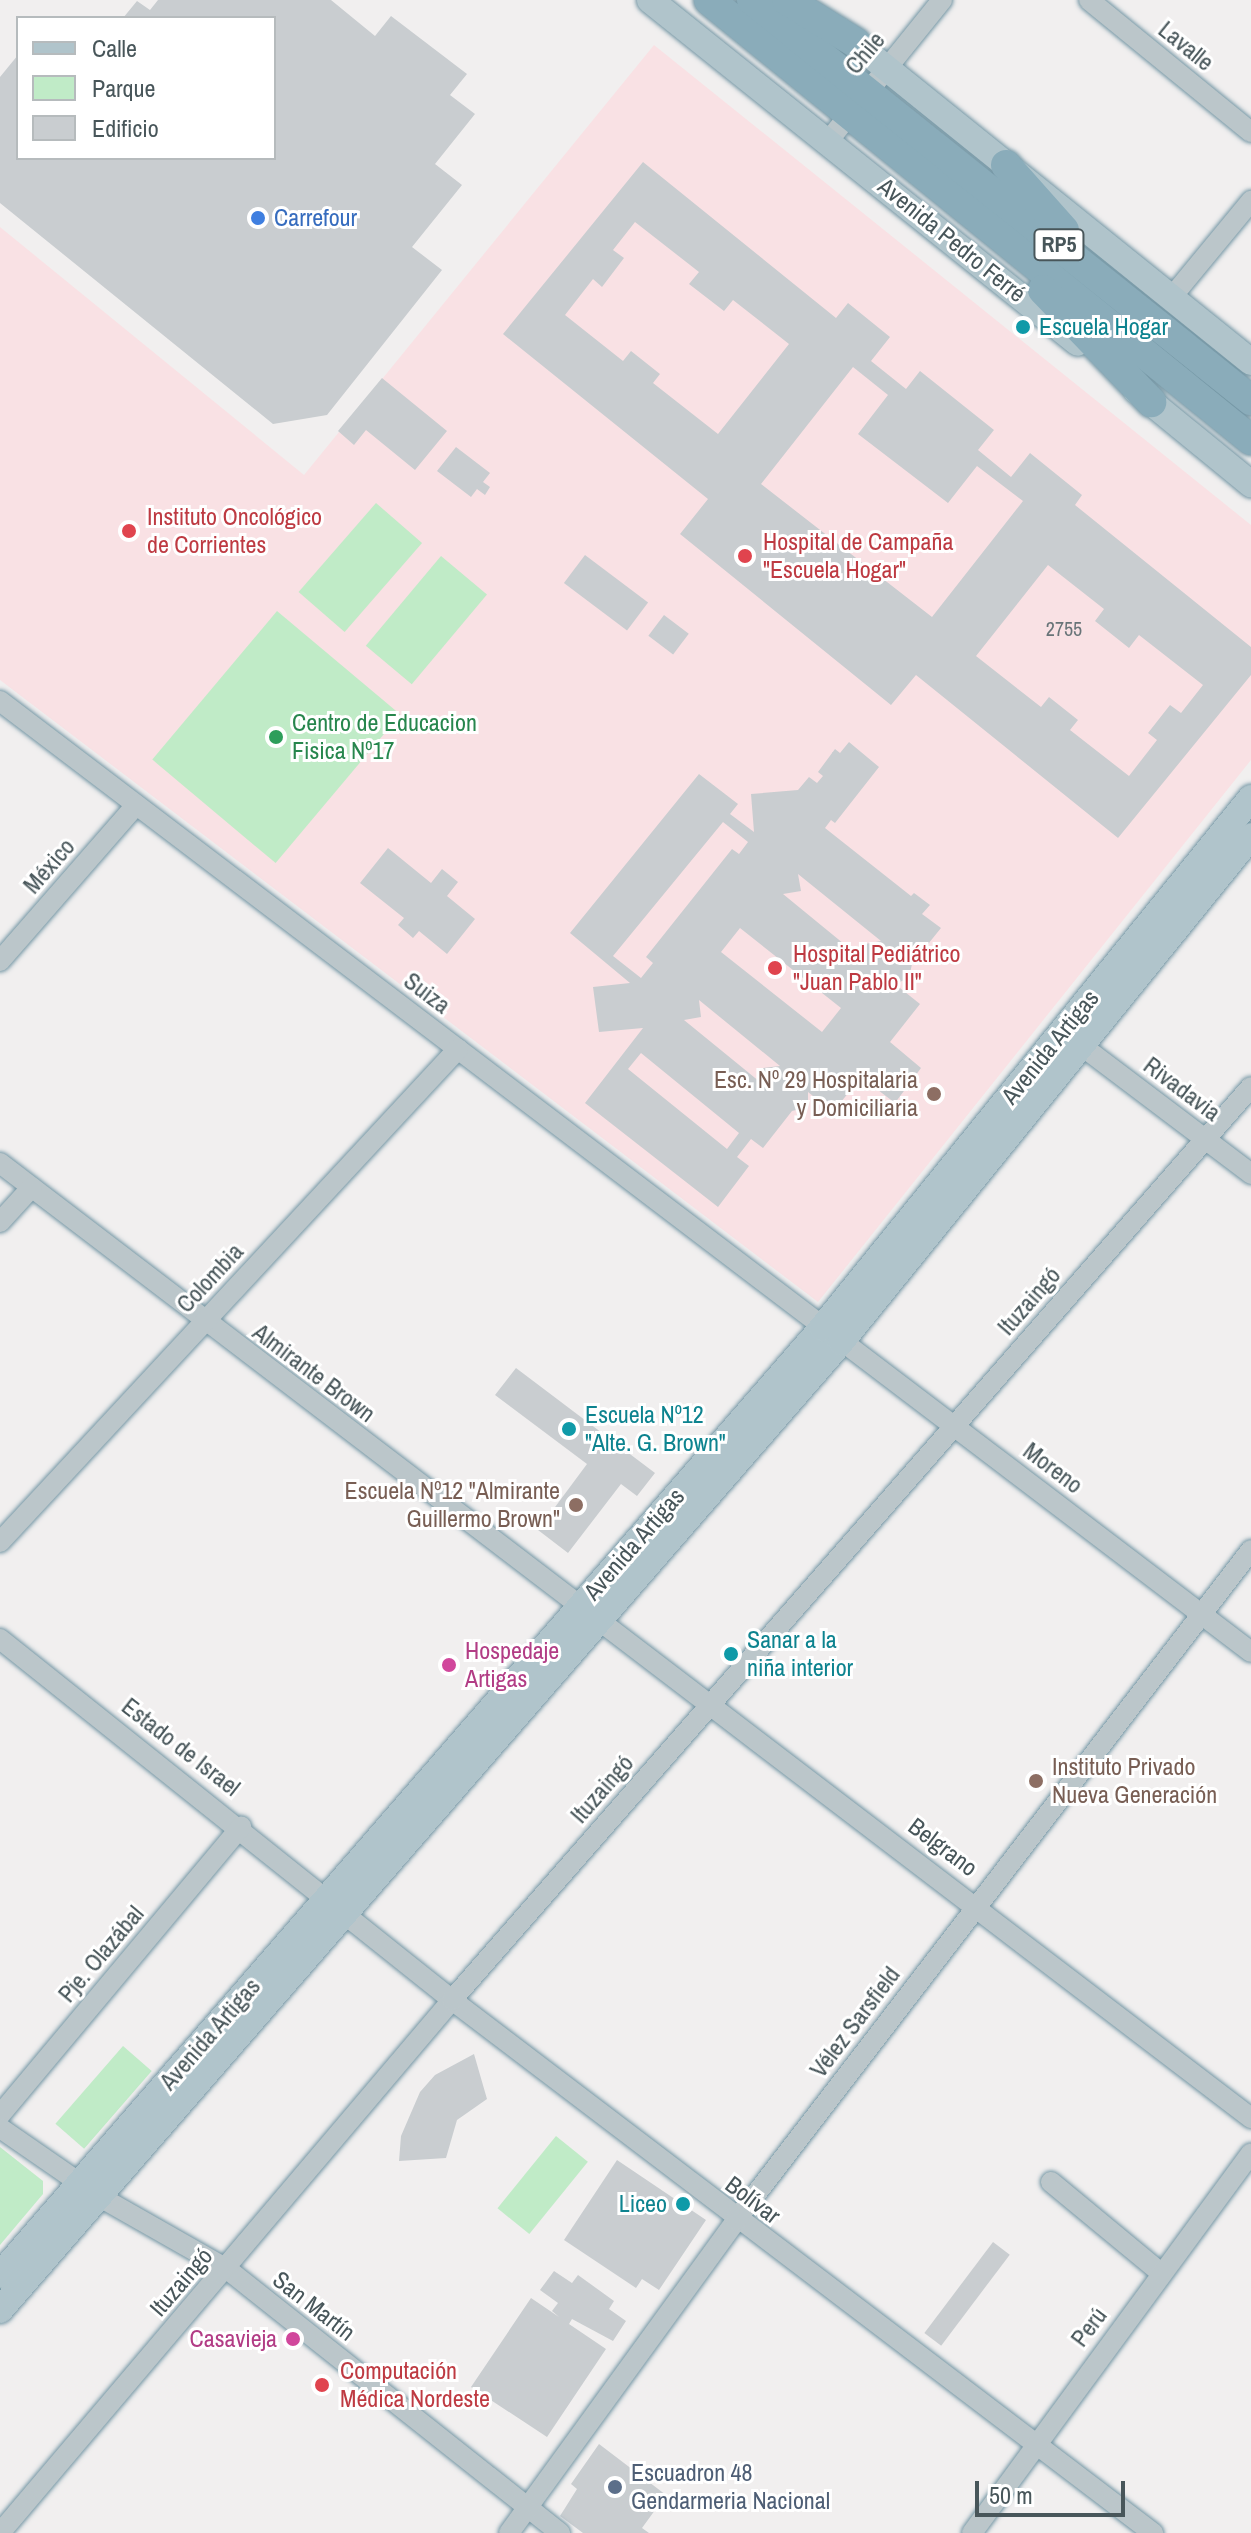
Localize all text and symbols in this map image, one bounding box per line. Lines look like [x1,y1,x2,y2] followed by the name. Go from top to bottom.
[1153,15,1219,77] street label: Lavalle
[16,16,276,160] legend
[839,26,891,80] street label: Chile
[92,32,137,64] text: Calle
[92,72,155,104] text: Parque
[92,112,159,144] text: Edificio
[872,172,1032,308] street label: Avenida Pedro Ferré
[274,204,357,232] place label: Carrefour
[249,209,267,227] marker: Carrefour
[1033,227,1085,263] road number: RP5
[1039,313,1168,341] place label: Escuela Hogar
[1014,318,1032,336] marker: Escuela Hogar
[147,503,322,559] place label: Instituto Oncológico de Corrientes
[118,520,140,542] marker: Instituto Oncológico de Corrientes
[763,528,953,584] place label: Hospital de Campaña "Escuela Hogar"
[734,545,756,567] marker: Hospital de Campaña "Escuela Hogar"
[1046,616,1082,640] house number: 2755
[292,709,477,765] place label: Centro de Educacion Fisica Nº17
[267,728,285,746] marker: Centro de Educacion Fisica Nº17
[17,833,81,899] street label: México
[793,940,960,996] place label: Hospital Pediátrico "Juan Pablo II"
[764,957,786,979] marker: Hospital Pediátrico "Juan Pablo II"
[398,966,456,1020] street label: Suiza
[995,984,1105,1110] street label: Avenida Artigas
[1138,1051,1226,1127] street label: Rivadavia
[714,1066,918,1122] place label: Esc. Nº 29 Hospitalaria y Domiciliaria
[925,1085,943,1103] marker: Esc. Nº 29 Hospitalaria y Domiciliaria
[171,1237,249,1319] street label: Colombia
[992,1261,1066,1341] street label: Ituzaingó
[247,1318,381,1428] street label: Almirante Brown
[585,1401,726,1457] place label: Escuela Nº12 "Alte. G. Brown"
[560,1420,578,1438] marker: Escuela Nº12 "Alte. G. Brown"
[1018,1436,1088,1500] street label: Moreno
[345,1477,560,1533] place label: Escuela Nº12 "Almirante Guillermo Brown"
[577,1482,691,1606] street label: Avenida Artigas
[567,1496,585,1514] marker: Escuela Nº12 "Almirante Guillermo Brown"
[747,1626,853,1682] place label: Sanar a la niña interior
[465,1637,559,1693] place label: Hospedaje Artigas
[722,1645,740,1663] marker: Sanar a la niña interior
[440,1656,458,1674] marker: Hospedaje Artigas
[116,1692,246,1802] street label: Estado de Israel
[565,1749,639,1829] street label: Ituzaingó
[1052,1753,1217,1809] place label: Instituto Privado Nueva Generación
[1027,1772,1045,1790] marker: Instituto Privado Nueva Generación
[903,1812,983,1882] street label: Belgrano
[52,1900,150,2008] street label: Pje. Olazábal
[804,1961,906,2083] street label: Vélez Sarsfield
[153,1972,267,2096] street label: Avenida Artigas
[720,2170,786,2230] street label: Bolívar
[619,2190,667,2218] place label: Liceo
[674,2195,692,2213] marker: Liceo
[144,2242,218,2322] street label: Ituzaingó
[267,2265,361,2347] street label: San Martín
[1065,2302,1113,2352] street label: Perú
[189,2325,277,2353] place label: Casavieja
[284,2330,302,2348] marker: Casavieja
[340,2357,490,2413] place label: Computación Médica Nordeste
[311,2374,333,2396] marker: Computación Médica Nordeste
[631,2459,830,2515] place label: Escuadron 48 Gendarmeria Nacional
[979,2465,1129,2515] scale bar
[606,2478,624,2496] marker: Escuadron 48 Gendarmeria Nacional
[989,2479,1033,2511] text: 50 m

